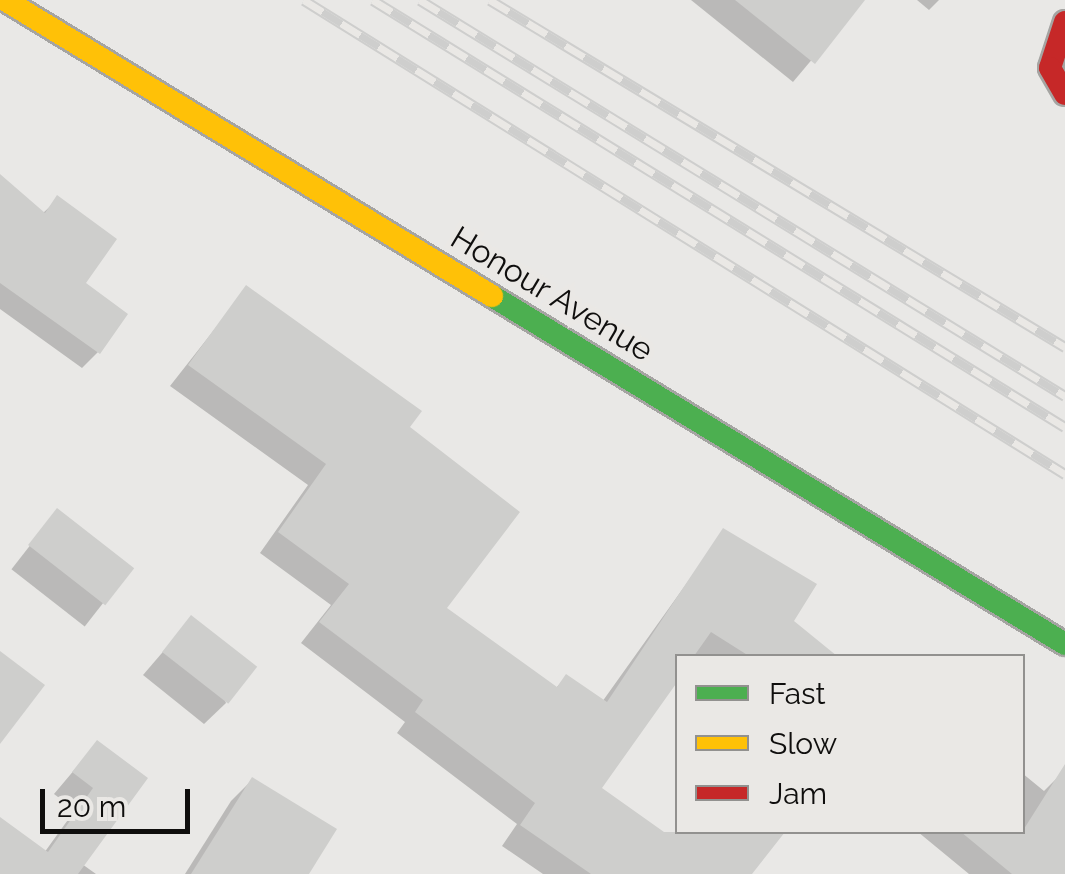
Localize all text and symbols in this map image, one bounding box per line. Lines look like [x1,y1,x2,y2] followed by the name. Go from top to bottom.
[443,218,661,370] street label: Honour Avenue
[675,654,1025,834] legend
[769,676,826,711] text: Fast
[769,726,837,761] text: Slow
[45,769,195,831] scale bar
[769,776,827,811] text: Jam
[57,789,126,824] text: 20 m

